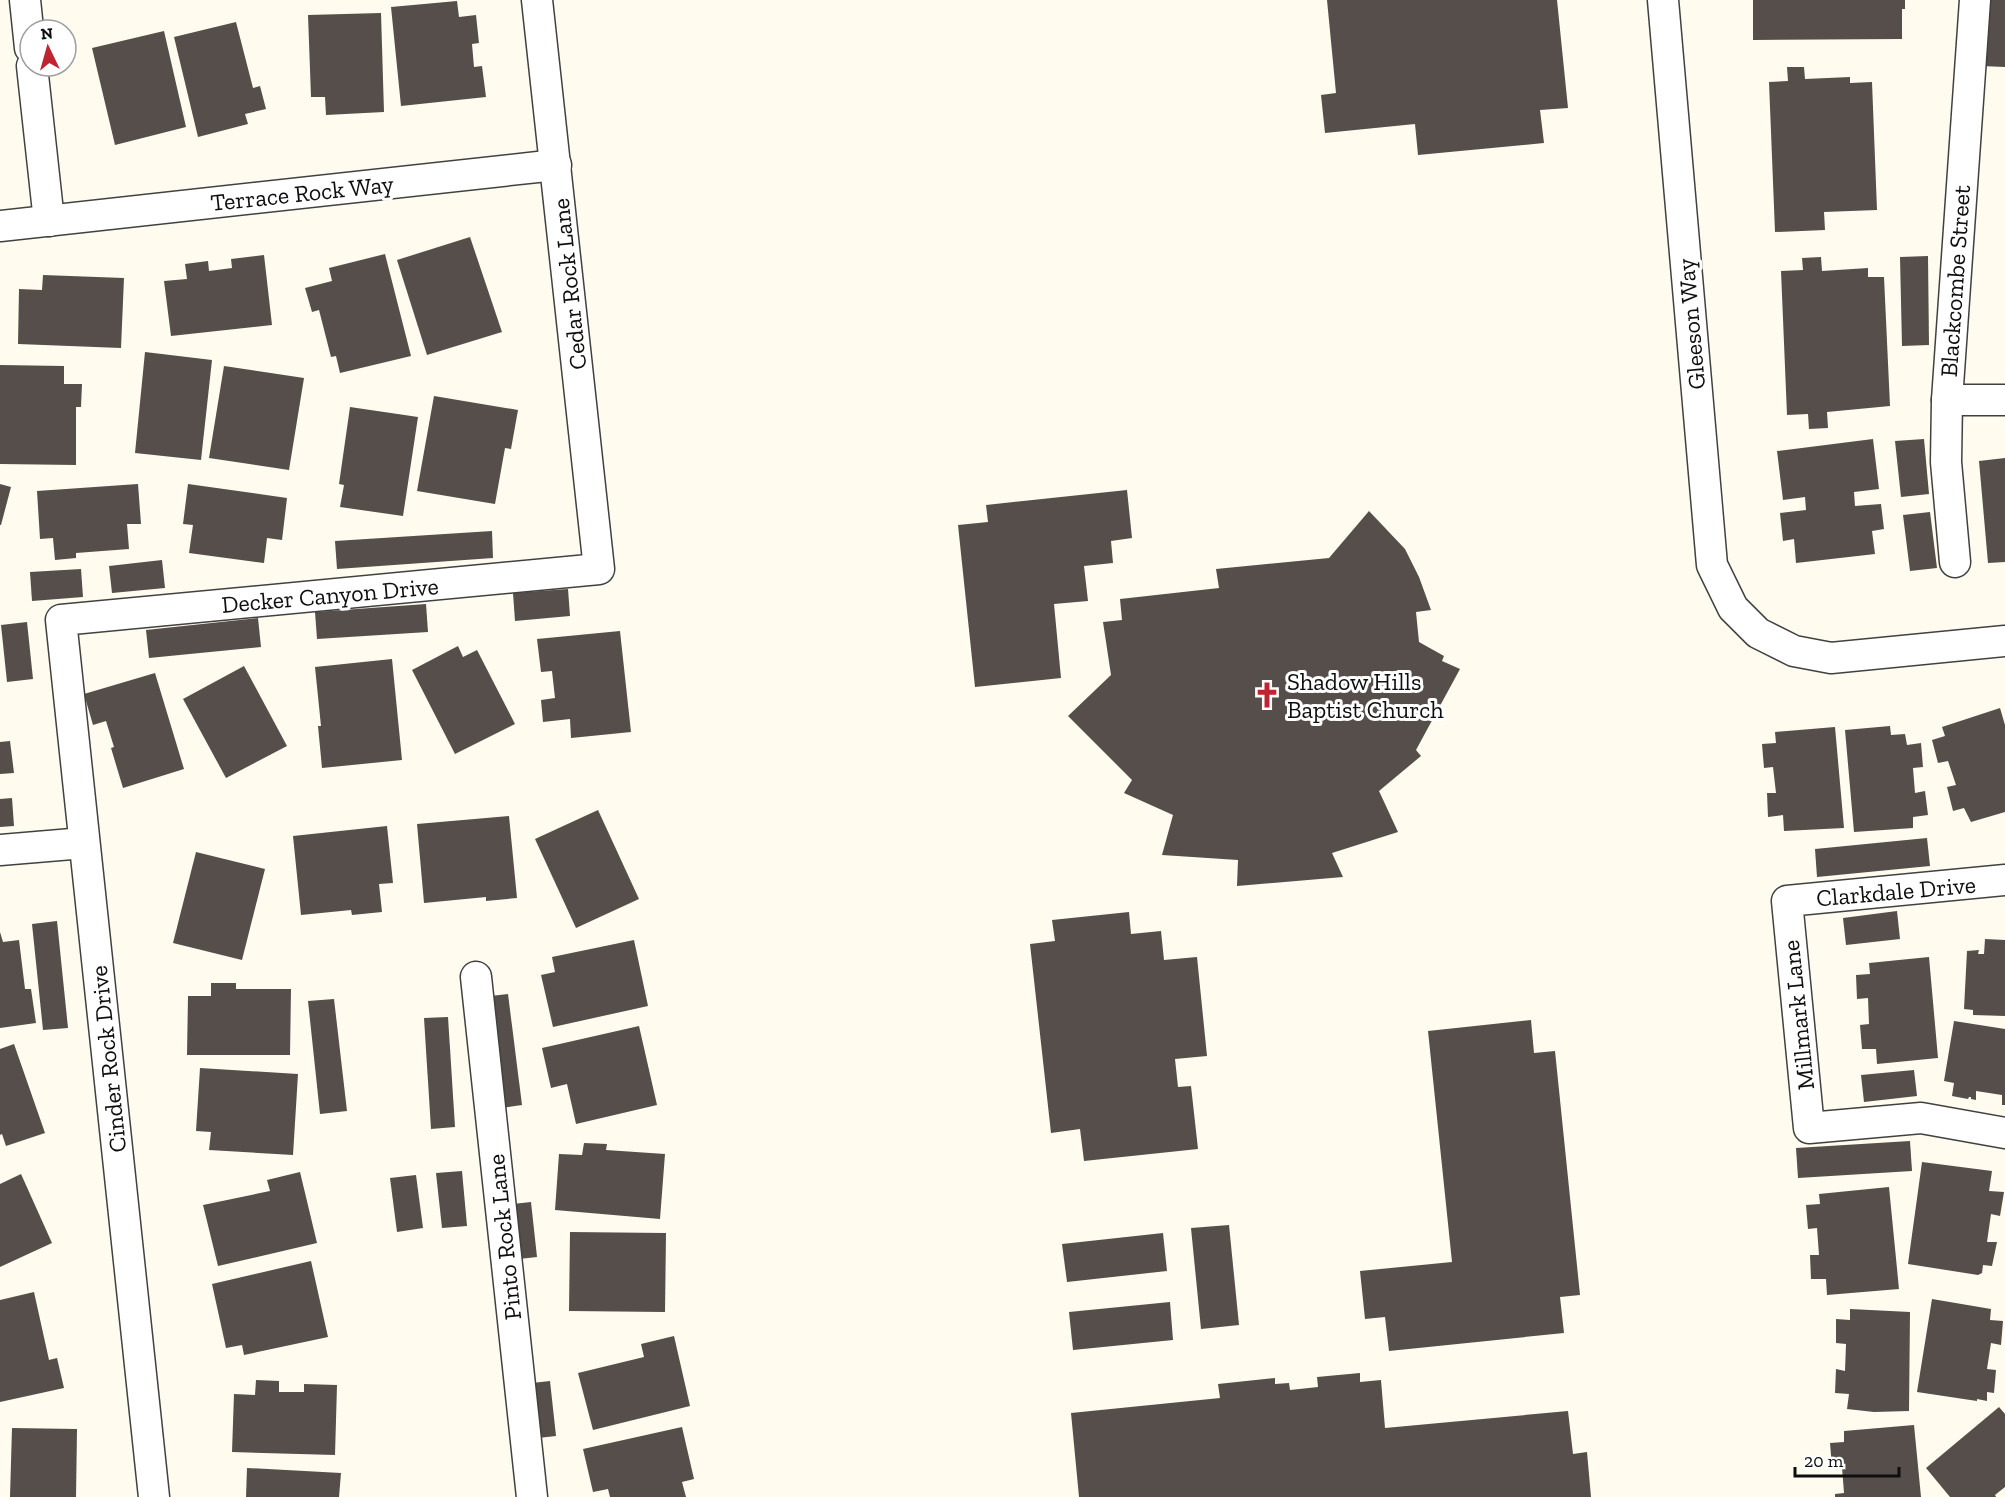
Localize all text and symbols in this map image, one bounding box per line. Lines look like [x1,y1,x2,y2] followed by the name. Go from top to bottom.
[18,18,78,78] north arrow
[40,24,54,44] text: N
[209,169,396,217] street label: Terrace Rock Way
[1934,184,1976,378] street label: Blackcombe Street
[546,197,592,371] street label: Cedar Rock Lane
[1671,257,1711,391] street label: Gleeson Way
[220,571,440,619] street label: Decker Canyon Drive
[1287,667,1444,724] place label: Shadow Hills Baptist Church
[1252,680,1282,710] church icon: Shadow Hills Baptist Church
[1815,870,1977,912] street label: Clarkdale Drive
[1776,939,1820,1091] street label: Millmark Lane
[84,964,132,1154] street label: Cinder Rock Drive
[481,1153,527,1321] street label: Pinto Rock Lane
[1795,1440,1898,1478] scale bar
[1804,1450,1844,1472] text: 20 m

